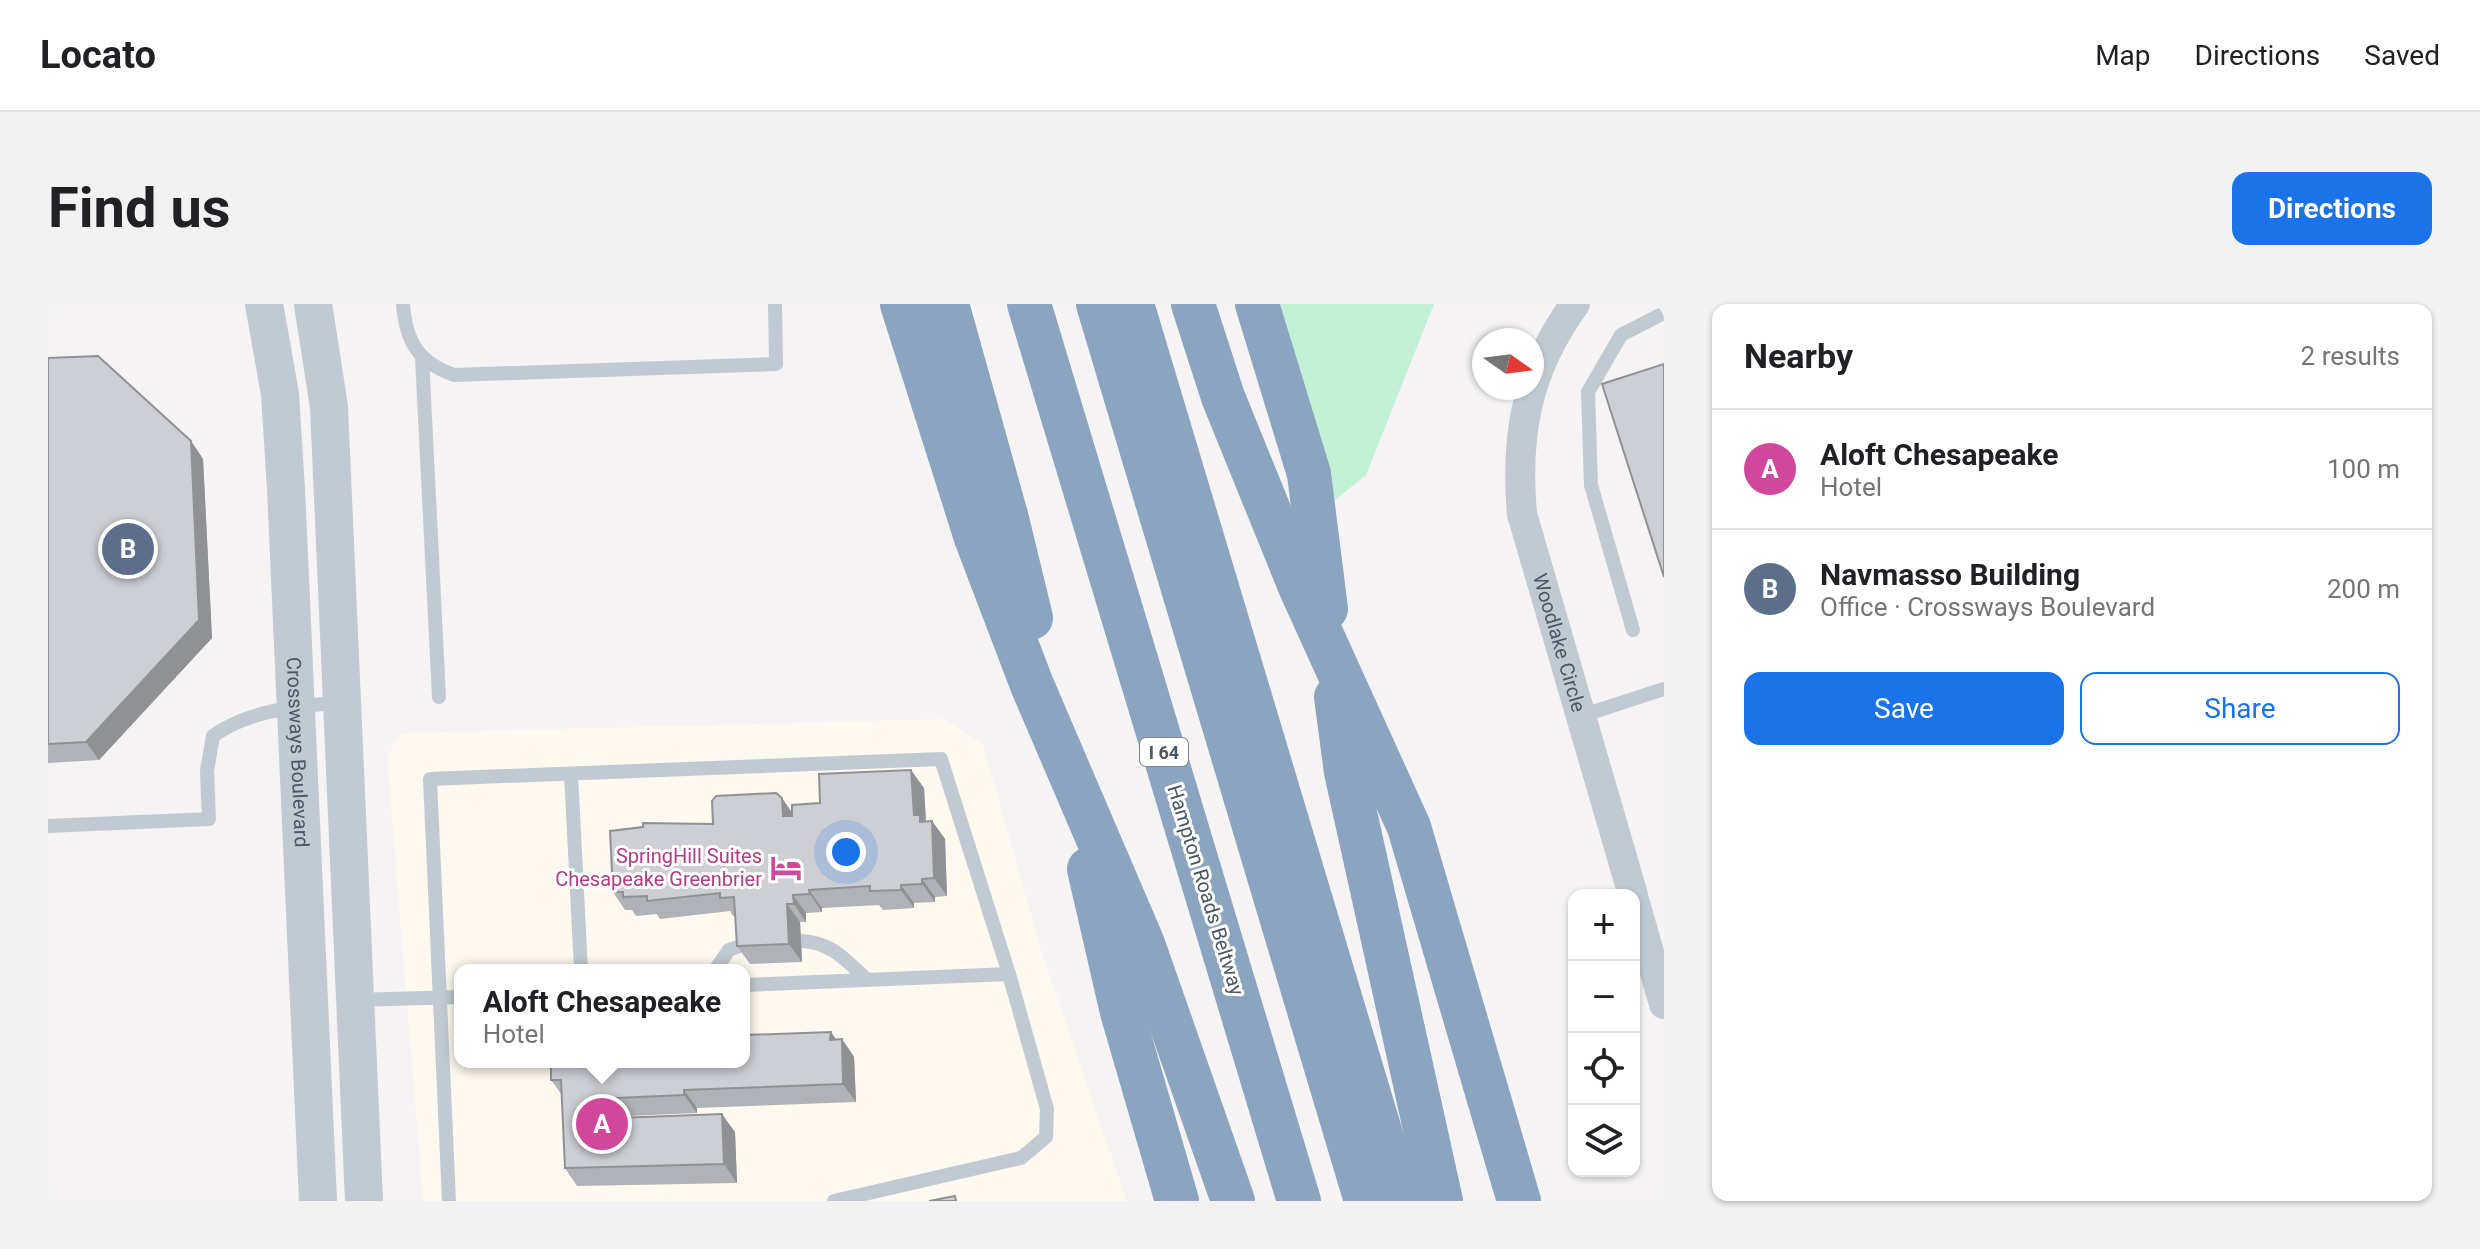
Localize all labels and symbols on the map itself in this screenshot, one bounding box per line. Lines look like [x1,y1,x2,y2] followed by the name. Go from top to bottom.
[1472,328,1544,400] north arrow
[102,519,154,579] pin: B
[1528,571,1591,715] street label: Woodlake Circle
[282,656,314,848] street label: Crossways Boulevard
[1140,738,1188,766] road number: I 64
[1163,782,1250,999] street label: Hampton Roads Beltway
[826,832,866,872] your location
[555,844,762,891] place label: SpringHill Suites Chesapeake Greenbrier
[769,851,803,885] hotel icon: SpringHill Suites Chesapeake Greenbrier
[576,1094,628,1154] pin: A

